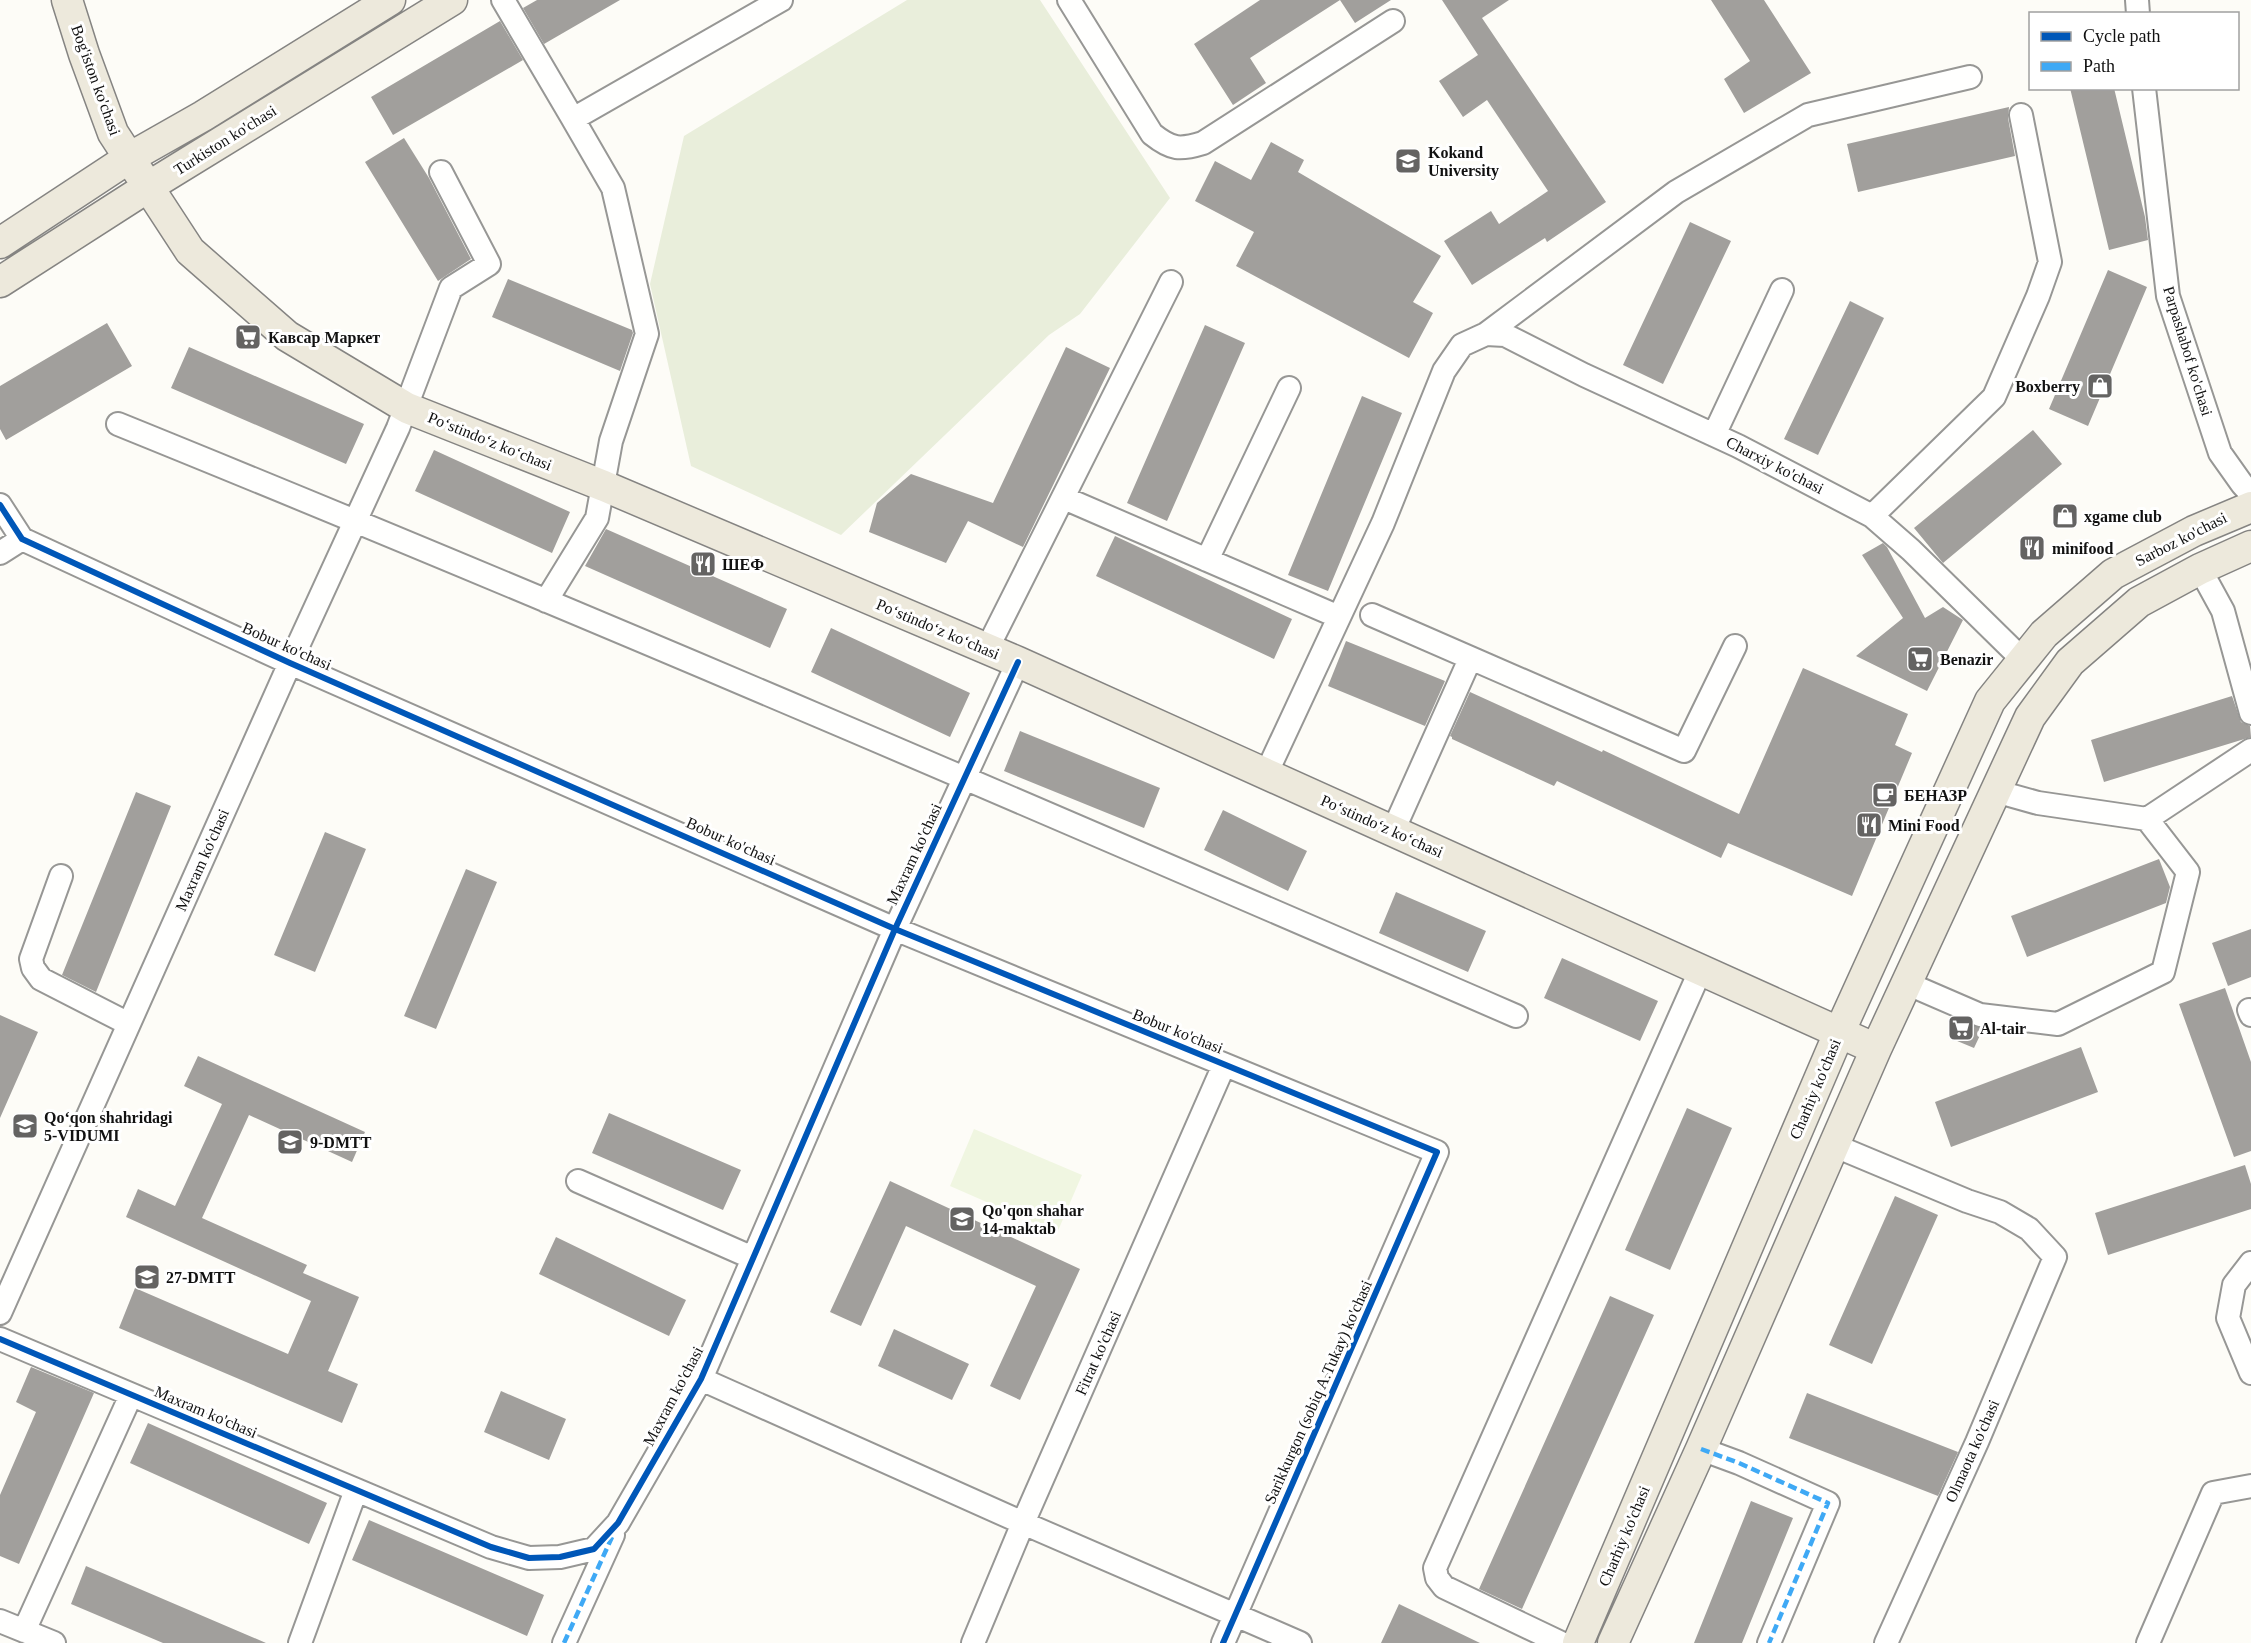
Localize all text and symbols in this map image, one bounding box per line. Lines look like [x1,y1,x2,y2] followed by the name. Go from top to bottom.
[2029,12,2239,90] legend
[67,22,124,138] street label: Bog'iston ko'chasi
[2083,26,2160,46] text: Cycle path
[2083,56,2115,76] text: Path
[171,101,280,178] street label: Turkiston ko'chasi
[1428,144,1499,180] place label: Kokand University
[1393,146,1423,176] school or university icon: Kokand University
[2159,284,2216,419] street label: Parpashabof ko'chasi
[233,322,263,352] supermarket icon: Кавсар Маркет
[268,329,380,347] place label: Кавсар Маркет
[2085,371,2115,401] shop icon: Boxberry
[2015,378,2080,396] place label: Boxberry
[426,408,555,474] street label: Poʻstindoʻz koʻchasi
[1723,433,1827,498] street label: Charxiy ko'chasi
[2050,501,2080,531] shop icon: xgame club
[2084,508,2162,526] place label: xgame club
[2133,508,2230,569] street label: Sarboz ko'chasi
[2017,533,2047,563] restaurant icon: minifood
[2052,540,2113,557] place label: minifood
[688,549,718,579] restaurant icon: ШЕФ
[722,556,764,573] place label: ШЕФ
[874,595,1003,663] street label: Poʻstindoʻz koʻchasi
[240,619,335,673] street label: Bobur ko'chasi
[1905,644,1935,674] supermarket icon: Benazir
[1940,651,1993,668] place label: Benazir
[1870,780,1900,810] cafe icon: БЕНАЗР
[1904,787,1967,804] place label: БЕНАЗР
[1318,791,1446,861] street label: Poʻstindoʻz koʻchasi
[883,800,945,907] street label: Maxram ko'chasi
[172,806,232,914] street label: Maxram ko'chasi
[1854,810,1884,840] restaurant icon: Mini Food
[684,814,779,868] street label: Bobur ko'chasi
[1888,817,1960,834] place label: Mini Food
[1130,1005,1226,1057] street label: Bobur ko'chasi
[1946,1013,1976,1043] supermarket icon: Al-tair
[1980,1020,2026,1037] place label: Al-tair
[1786,1036,1845,1142] street label: Charhiy ko'chasi
[44,1109,173,1144] place label: Qoʻqon shahridagi 5-VIDUMI
[10,1111,40,1141] school or university icon: Qoʻqon shahridagi 5-VIDUMI
[275,1127,305,1157] school or university icon: 9-DMTT
[310,1134,372,1151] place label: 9-DMTT
[982,1202,1084,1237] place label: Qo'qon shahar 14-maktab
[947,1204,977,1234] school or university icon: Qo'qon shahar 14-maktab
[132,1262,162,1292] school or university icon: 27-DMTT
[166,1269,236,1286] place label: 27-DMTT
[1261,1277,1376,1507] street label: Sarikkurgon (sobiq A.Tukay) ko'chasi
[1072,1308,1124,1398] street label: Fitrat ko'chasi
[640,1343,707,1449] street label: Maxram ko'chasi
[152,1383,260,1442] street label: Maxram ko'chasi
[1942,1396,2003,1505] street label: Olmaota ko'chasi
[1595,1483,1654,1589] street label: Charhiy ko'chasi

